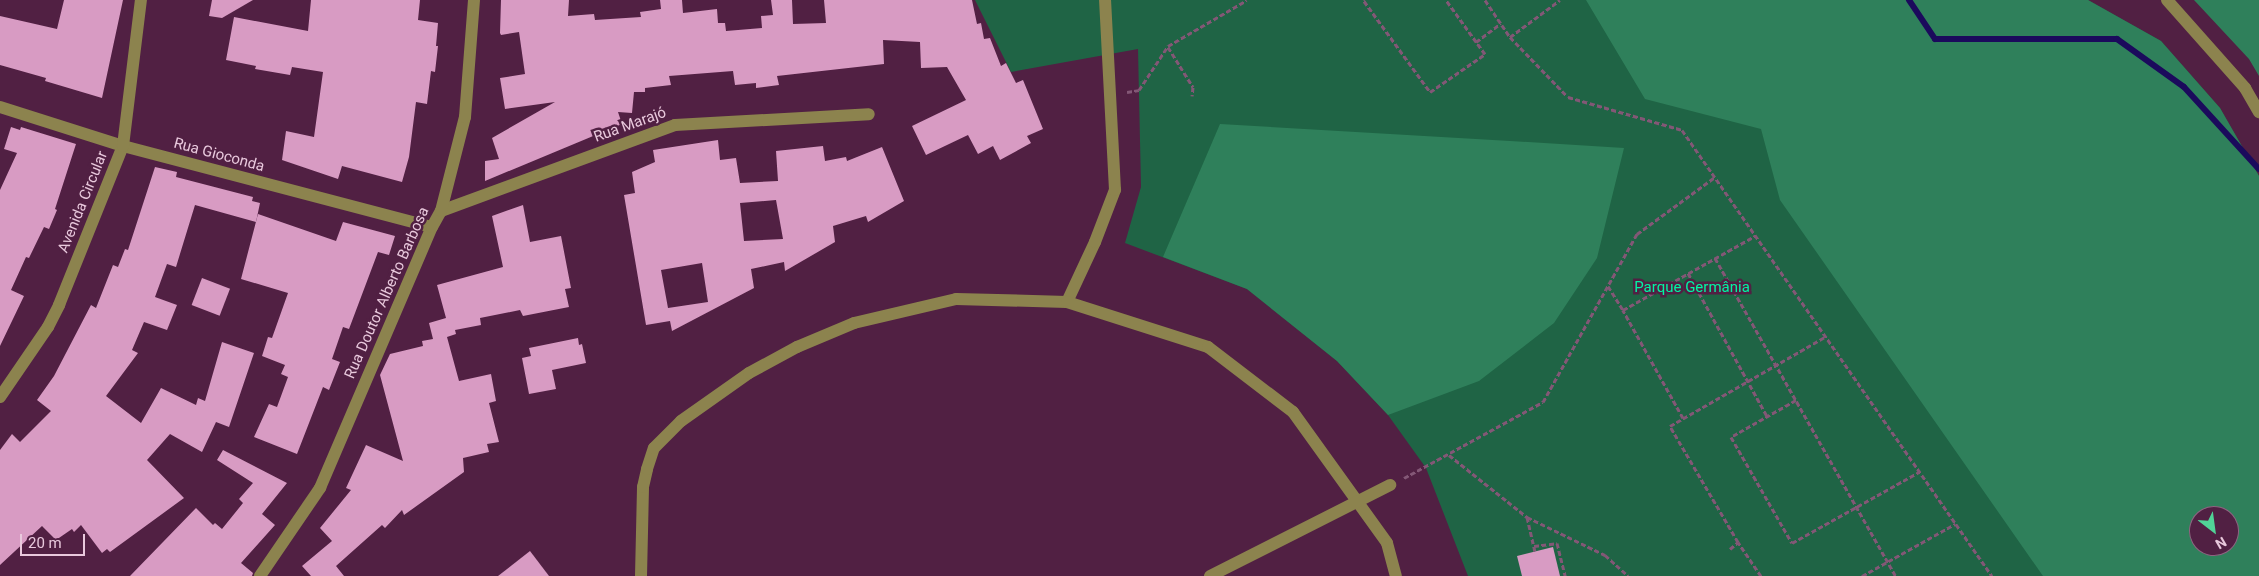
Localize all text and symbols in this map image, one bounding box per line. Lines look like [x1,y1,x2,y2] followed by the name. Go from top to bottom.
[591,104,669,146] street label: Rua Marajó
[172,134,266,176] street label: Rua Gioconda
[54,148,112,256] street label: Avenida Circular
[341,204,433,382] street label: Rua Doutor Alberto Barbosa
[1634,279,1750,297] park label: Parque Germânia
[2189,506,2239,556] north arrow
[22,524,88,556] scale bar
[28,534,62,552] text: 20 m
[2213,534,2229,553] text: N

